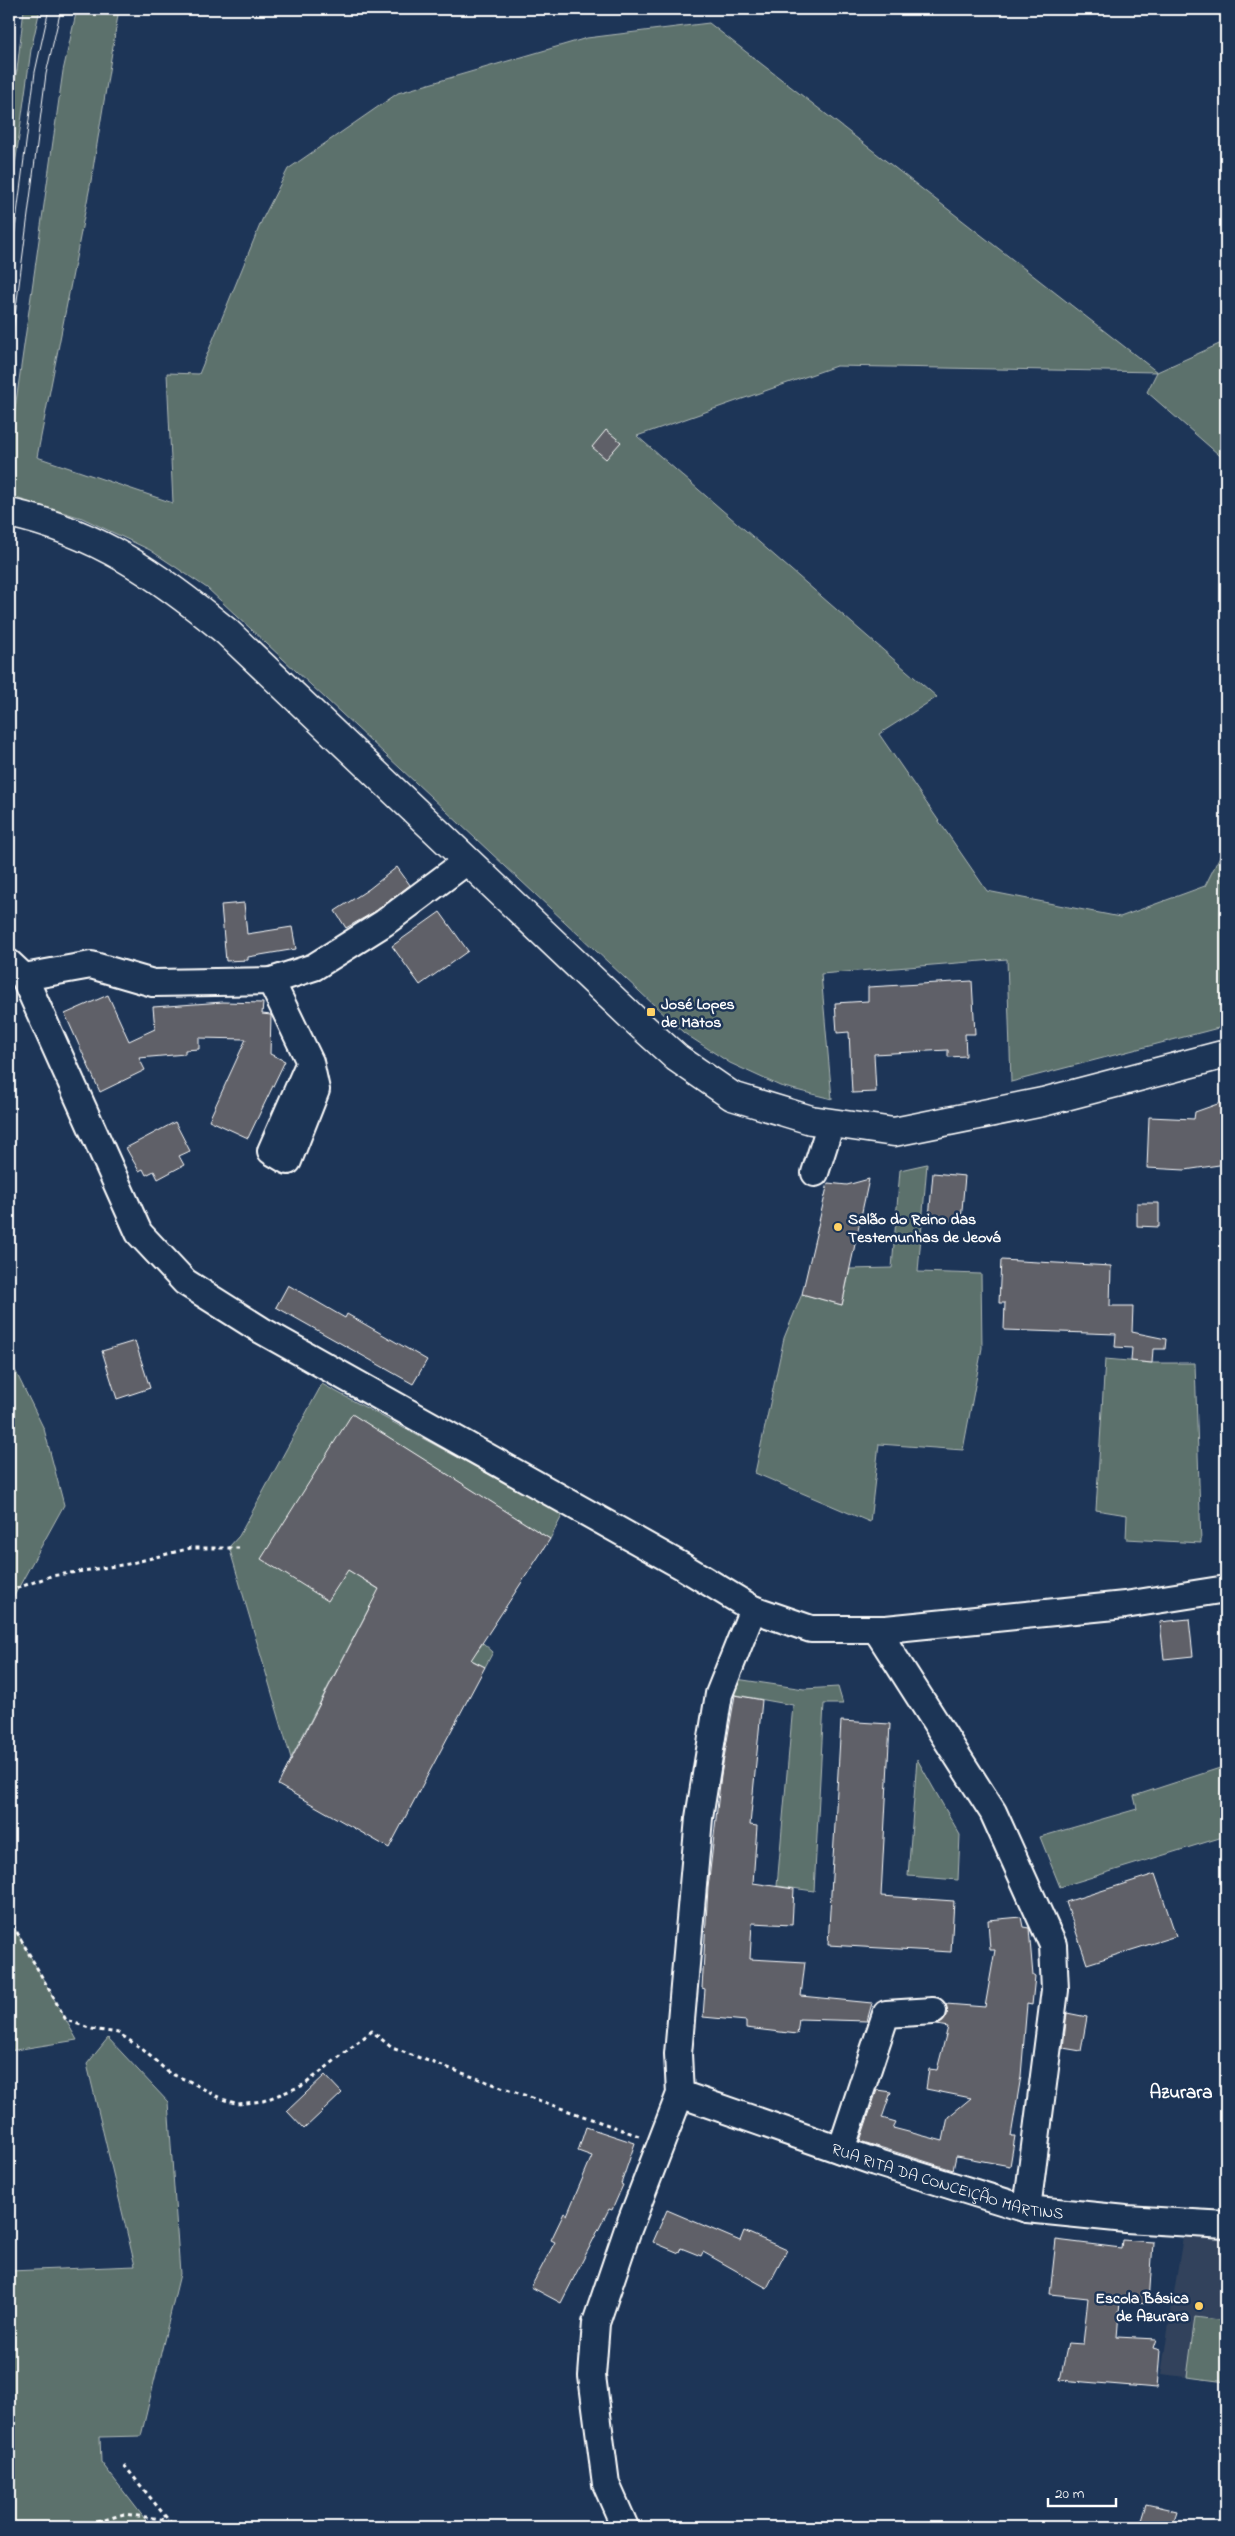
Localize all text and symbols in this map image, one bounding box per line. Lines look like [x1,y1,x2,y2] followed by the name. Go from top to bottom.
[661,993,735,1035] place label: José Lopes de Matos
[645,1006,657,1018] marker: José Lopes de Matos
[848,1208,1001,1250] place label: Salão do Reino das Testemunhas de Jeová
[832,1221,844,1233] marker: Salão do Reino das Testemunhas de Jeová
[1150,2080,1212,2107] district label: Azurara
[828,2138,1065,2227] street label: RUA RITA DA CONCEIÇÃO MARTINS
[1095,2287,1189,2329] place label: Escola Básica de Azurara
[1193,2300,1205,2312] marker: Escola Básica de Azurara
[1048,2476,1115,2508] scale bar
[1055,2483,1085,2505] text: 20 m

